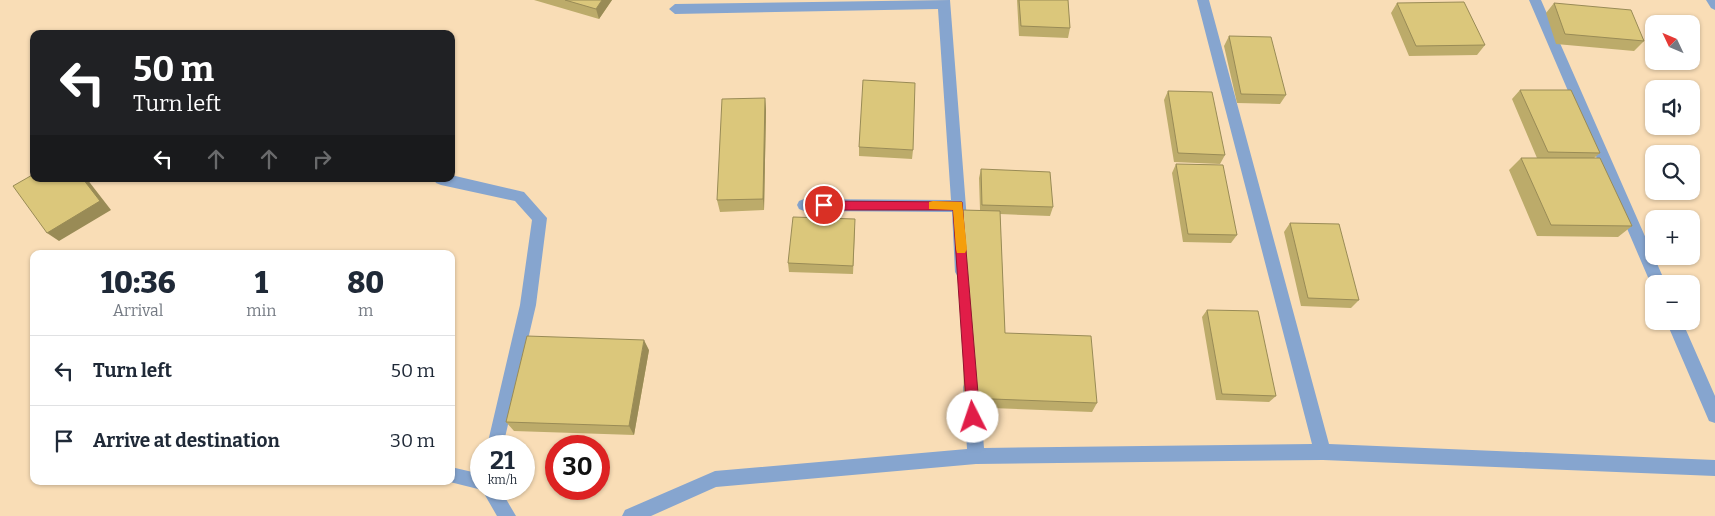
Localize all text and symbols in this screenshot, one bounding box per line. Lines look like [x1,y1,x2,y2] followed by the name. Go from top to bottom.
[1645,15,1700,70] north arrow
[1645,15,1700,330] map controls
[133,48,214,90] text: 50 m
[50,50,115,115] icon: left
[1645,80,1700,135] button: sound
[133,90,221,117] text: Turn left
[149,145,177,173] icon: left
[202,145,230,173] icon: ahead
[255,145,283,173] icon: ahead
[308,145,336,173] icon: right
[1645,145,1700,200] button: search
[803,184,845,226] pin
[810,191,838,219] icon: arrive
[1645,210,1700,265] button: +
[101,265,176,301] text: 10:36
[255,265,268,301] text: 1
[347,265,384,301] text: 80
[1645,275,1700,330] button: −
[113,301,163,320] text: Arrival
[246,301,276,320] text: min
[358,301,373,320] text: m
[50,357,78,385] icon: left
[93,359,172,382] text: Turn left
[391,359,435,382] text: 50 m
[946,390,998,442] position arrow
[50,427,78,455] icon: arrive
[93,429,280,452] text: Arrive at destination
[390,429,435,452] text: 30 m
[545,435,610,500] speed limit sign: 30
[490,446,515,476] text: 21
[488,473,517,487] text: km/h

